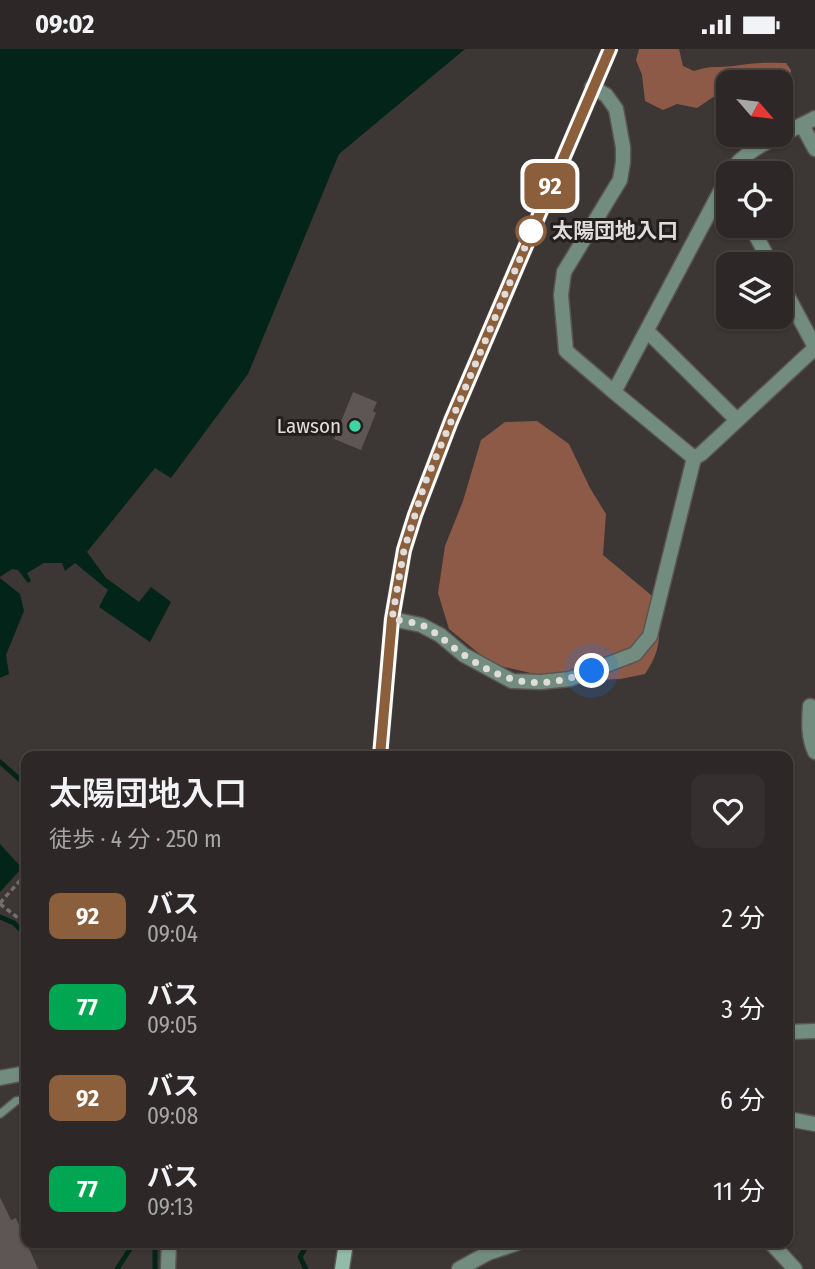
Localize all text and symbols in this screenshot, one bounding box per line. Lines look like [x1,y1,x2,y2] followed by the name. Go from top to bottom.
[35,9,94,40] text: 09:02
[716,70,793,147] north arrow
[716,70,793,329] map controls
[716,161,793,238] button: locate
[518,163,582,209] line badge: 92
[538,172,562,200] text: 92
[516,216,546,246] marker: 太陽団地入口
[552,218,678,244] place label: 太陽団地入口
[716,252,793,329] button: layers
[277,413,341,439] place label: Lawson
[347,418,363,434] marker: Lawson
[574,653,609,688] your location
[49,774,247,814] text: 太陽団地入口
[691,774,765,848] button: heart
[49,825,222,853] text: 徒歩 · 4 分 · 250 m
[147,889,199,920] text: バス
[76,902,99,930] text: 92
[721,903,765,934] text: 2 分
[147,920,198,948] text: 09:04
[147,980,199,1011] text: バス
[77,993,98,1021] text: 77
[721,994,765,1025] text: 3 分
[147,1011,197,1039] text: 09:05
[147,1071,199,1102] text: バス
[76,1084,99,1112] text: 92
[720,1085,765,1116] text: 6 分
[147,1102,198,1130] text: 09:08
[147,1162,199,1193] text: バス
[77,1175,98,1203] text: 77
[713,1176,765,1207] text: 11 分
[147,1193,193,1221] text: 09:13

